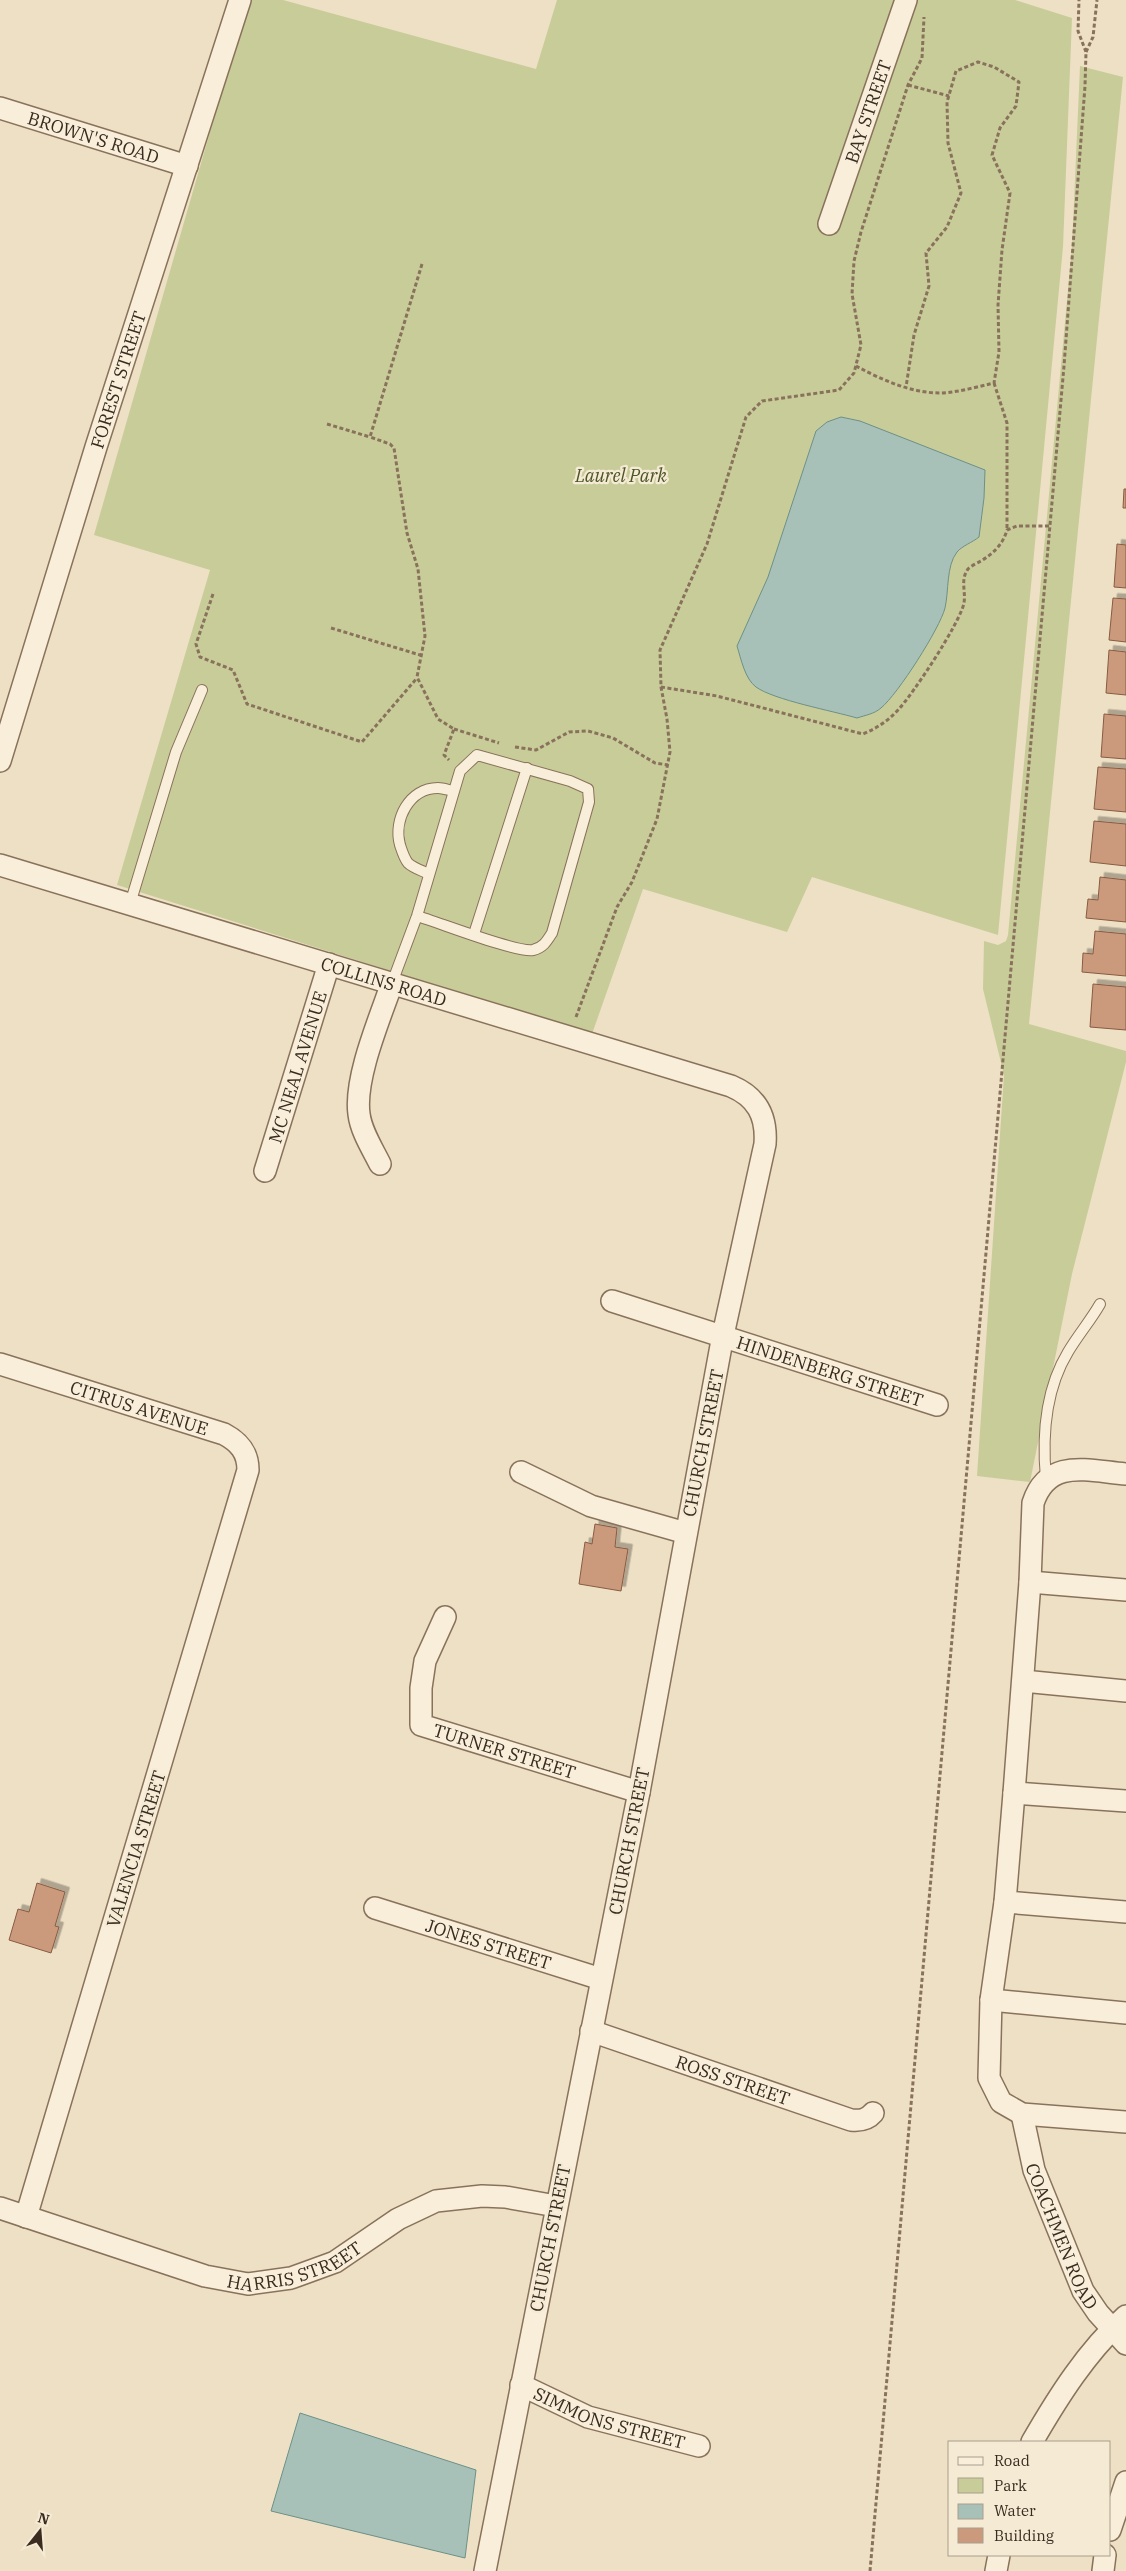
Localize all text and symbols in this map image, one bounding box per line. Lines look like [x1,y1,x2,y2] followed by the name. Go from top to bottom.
[839,57,896,166] street label: BAY STREET
[25,106,162,168] street label: BROWN'S ROAD
[85,308,151,451] street label: FOREST STREET
[574,464,667,487] park label: Laurel Park
[318,951,450,1011] street label: COLLINS ROAD
[263,988,332,1146] street label: MC NEAL AVENUE
[734,1330,926,1411] street label: HINDENBERG STREET
[677,1367,729,1519] street label: CHURCH STREET
[68,1375,211,1440] street label: CITRUS AVENUE
[430,1718,579,1783] street label: TURNER STREET
[603,1765,655,1917] street label: CHURCH STREET
[101,1767,171,1930] street label: VALENCIA STREET
[423,1913,554,1974] street label: JONES STREET
[673,2049,793,2110] street label: ROSS STREET
[1021,2161,1103,2314] street label: COACHMEN ROAD
[524,2162,576,2314] street label: CHURCH STREET
[225,2236,366,2296] street label: HARRIS STREET
[530,2381,688,2454] street label: SIMMONS STREET
[948,2441,1111,2556] legend
[994,2451,1030,2470] text: Road
[994,2476,1027,2495] text: Park
[994,2501,1036,2520] text: Water
[15,2506,65,2556] north arrow
[36,2508,52,2529] text: N
[994,2526,1054,2545] text: Building

